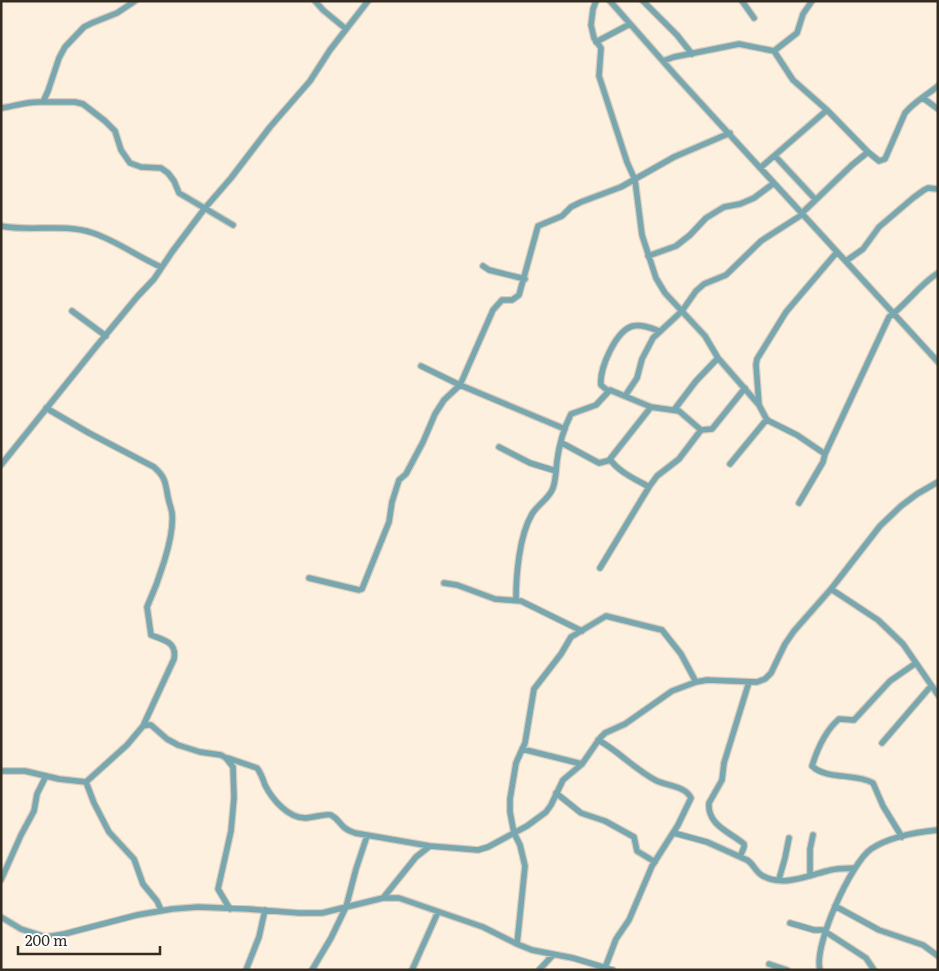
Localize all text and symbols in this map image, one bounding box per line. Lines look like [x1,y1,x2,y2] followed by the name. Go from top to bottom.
[18,924,160,956] scale bar
[25,928,68,951] text: 200 m

